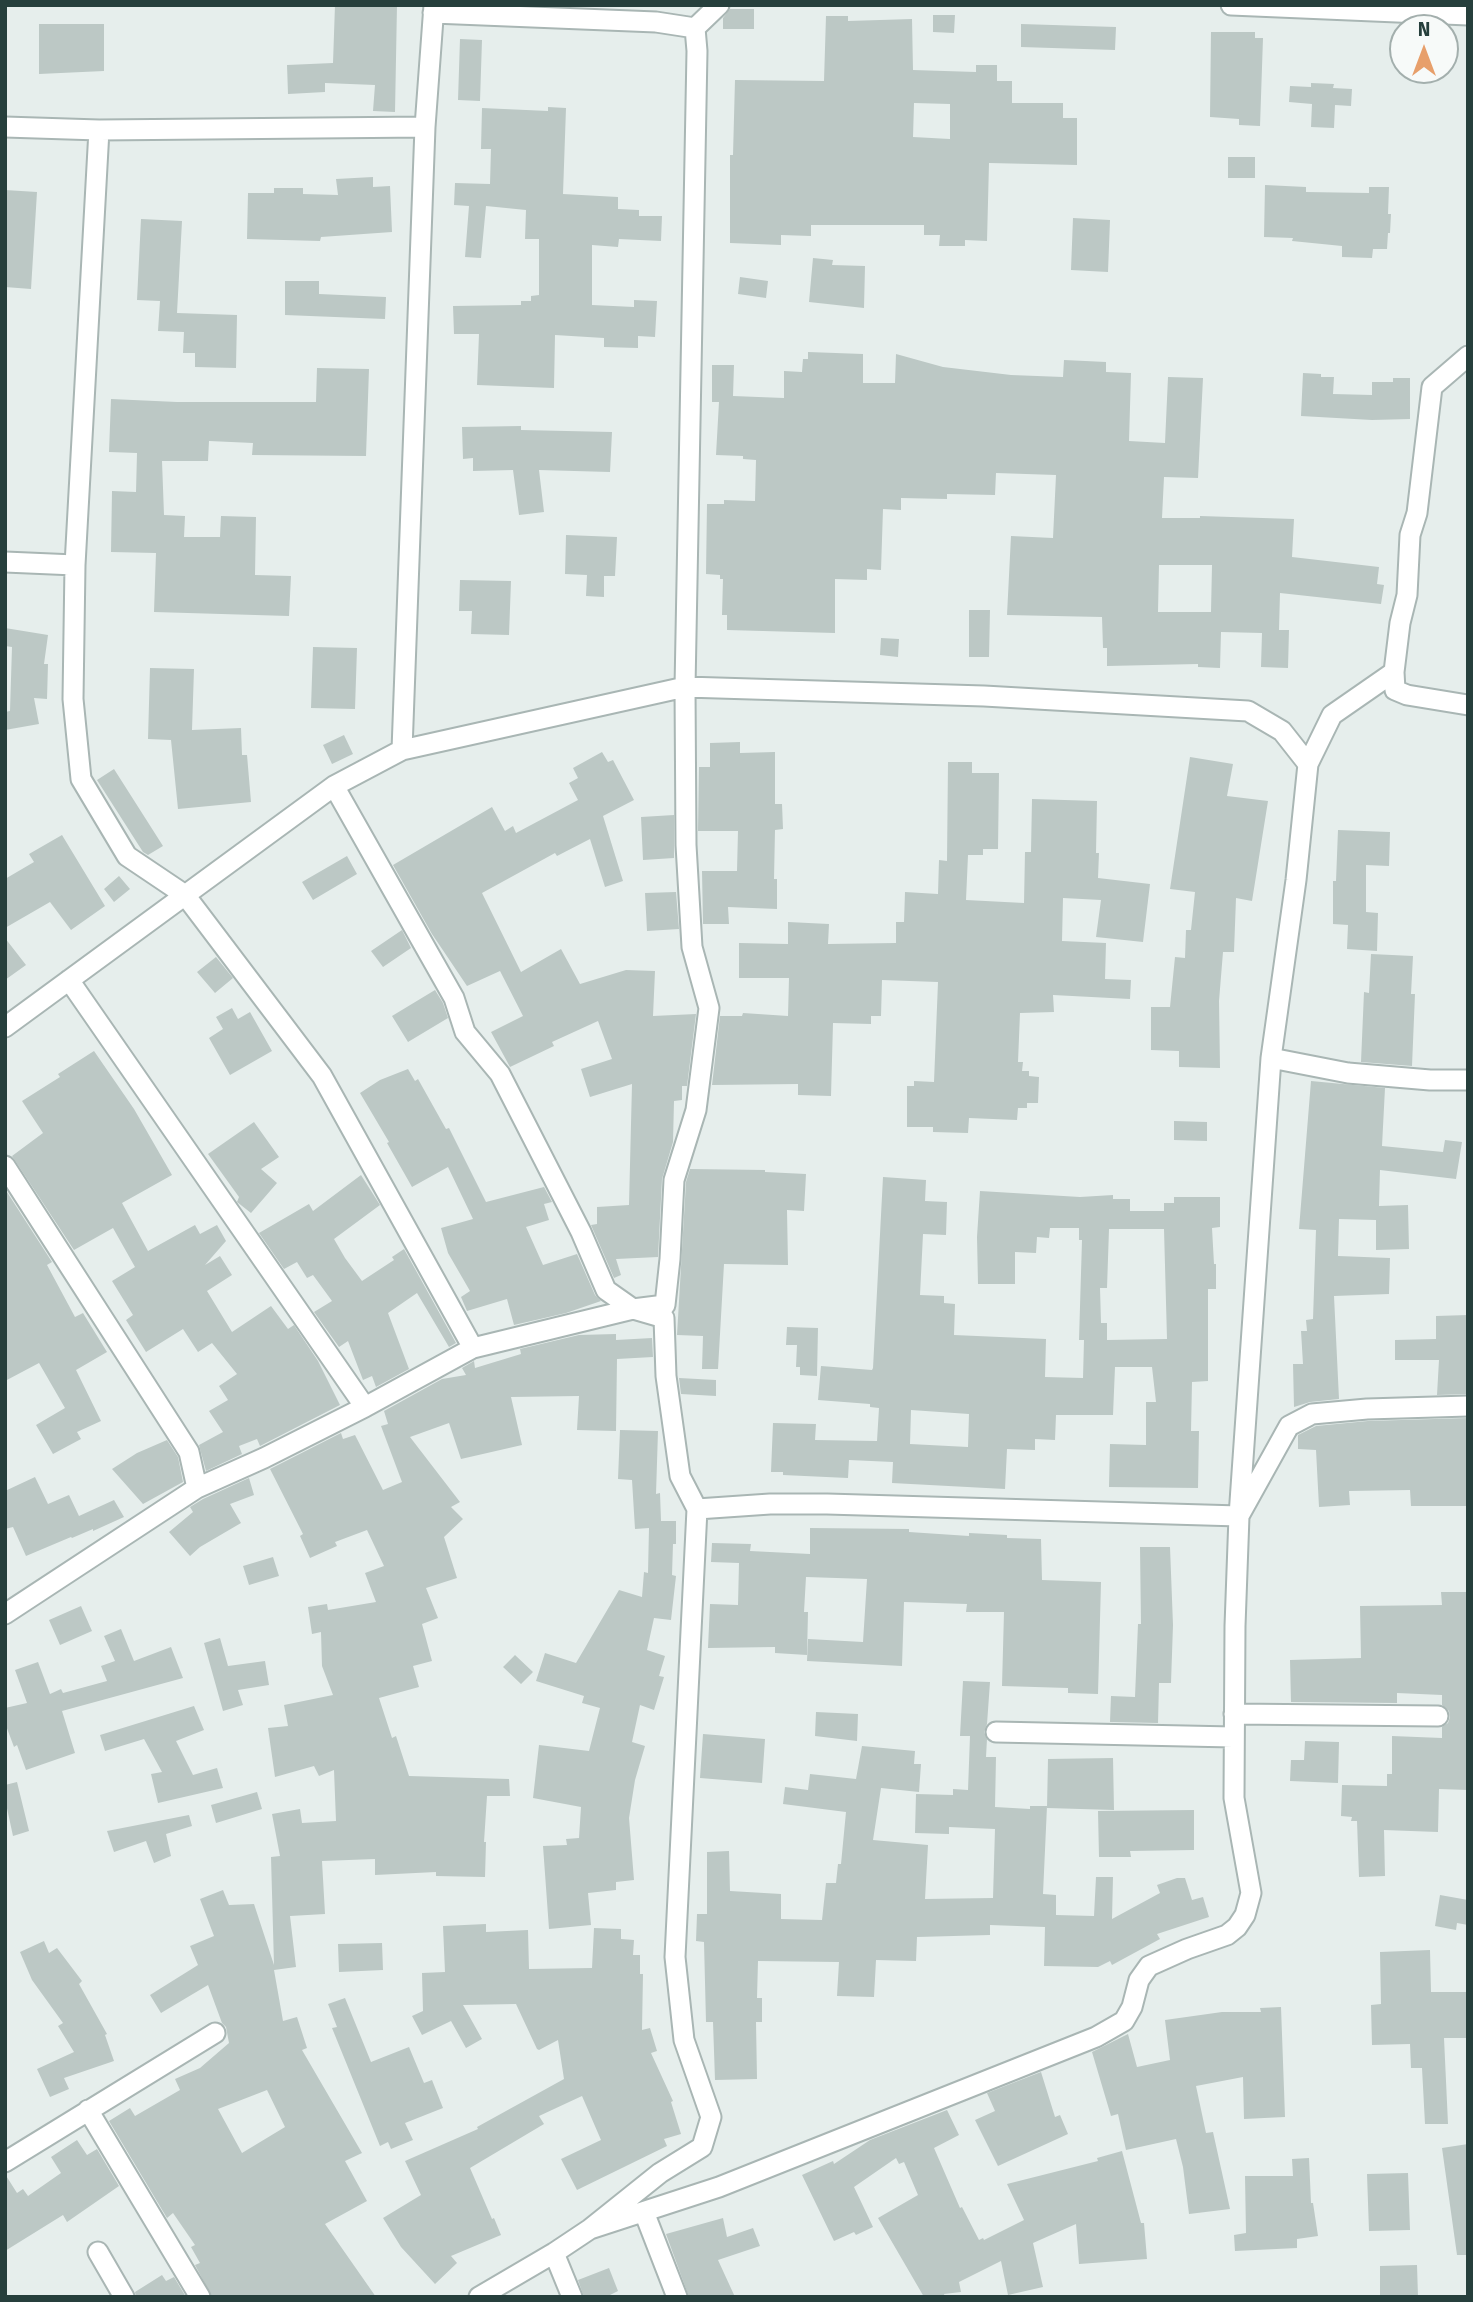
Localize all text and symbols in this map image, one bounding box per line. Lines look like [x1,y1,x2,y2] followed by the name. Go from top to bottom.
[1389,14,1459,84] north arrow
[1418,18,1430,41] text: N

